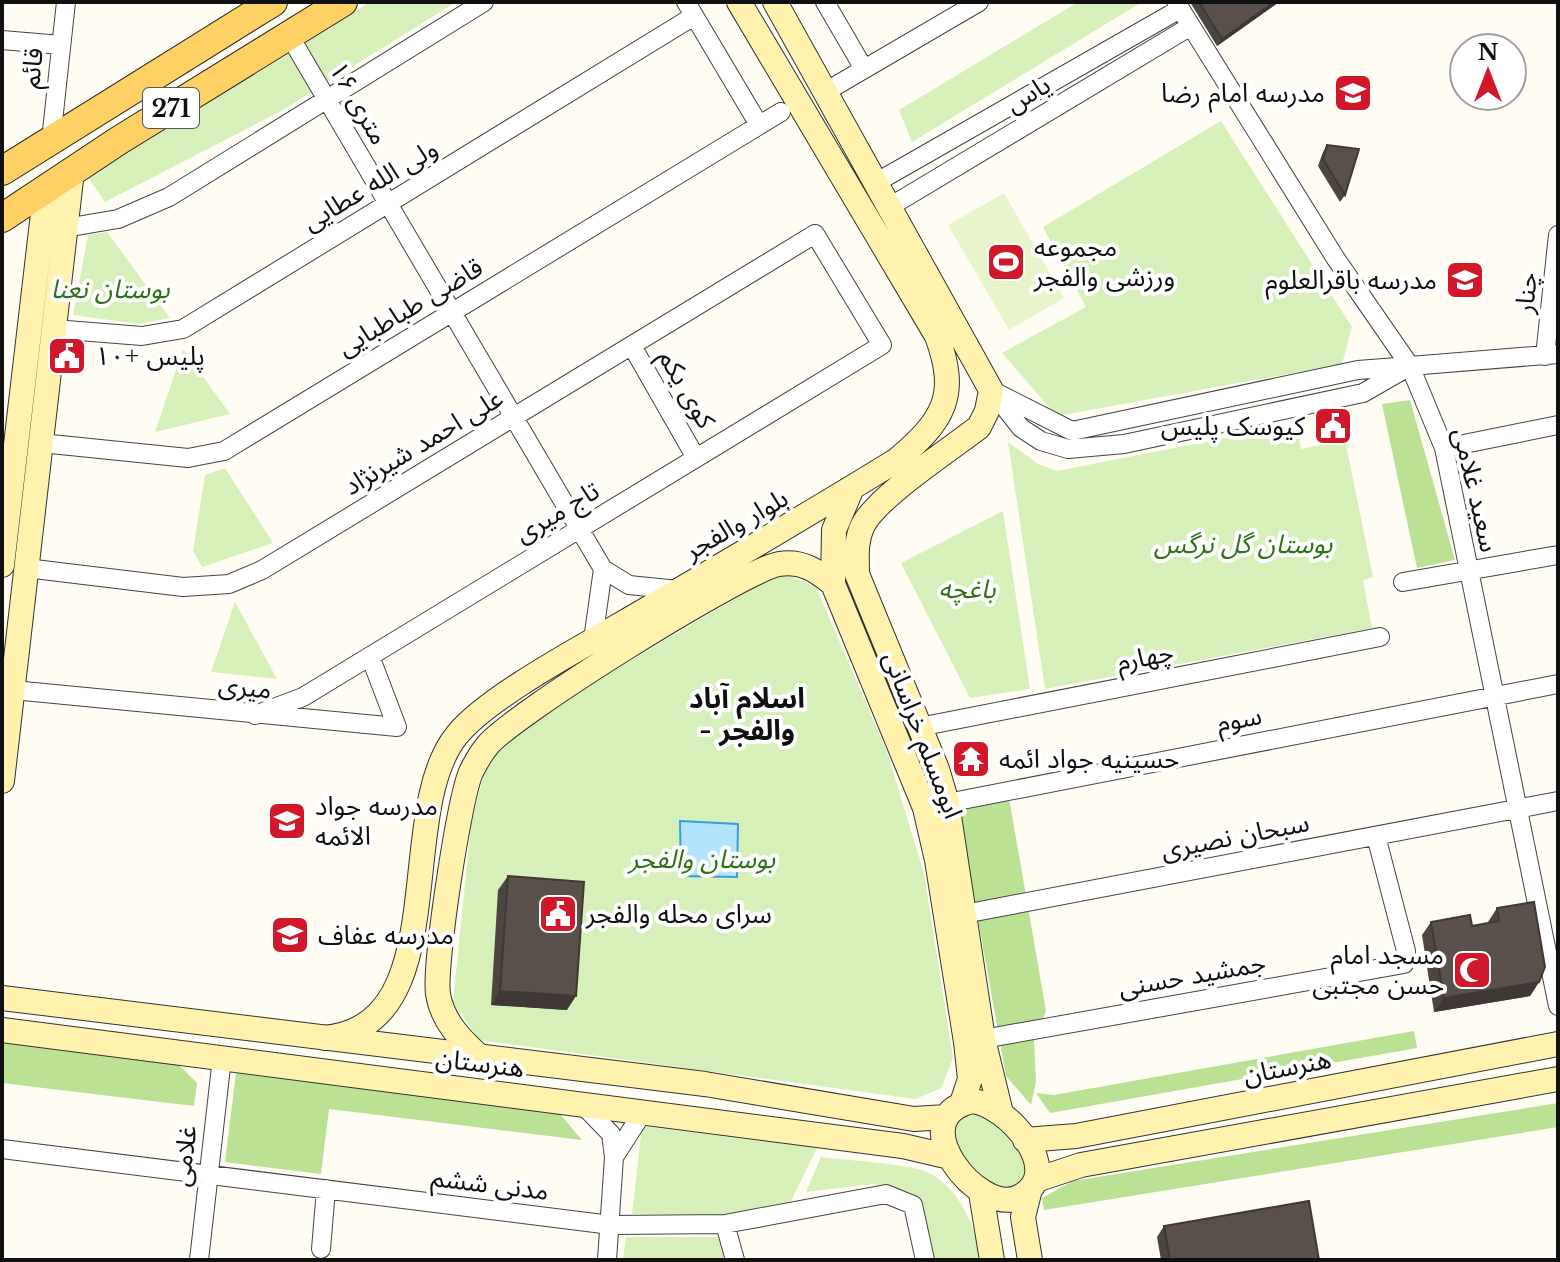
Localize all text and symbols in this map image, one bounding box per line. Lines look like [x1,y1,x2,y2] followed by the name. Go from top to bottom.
[1448,32,1528,112] north arrow
[1478,39,1499,66] text: N
[14,46,54,90] street label: قائم
[322,56,396,150] street label: ۱۶ متری
[1000,68,1056,120] street label: یاس
[1332,72,1374,114] school or university icon: مدرسه امام رضا
[1161,77,1325,113] place label: مدرسه امام رضا
[143,88,199,128] road number: 271
[297,132,443,238] street label: ولی الله عطایی
[1033,231,1175,293] place label: مجموعه ورزشی والفجر
[985,241,1027,283] sports icon: مجموعه ورزشی والفجر
[331,251,489,363] street label: قاضی طباطبایی
[1444,259,1486,301] school or university icon: مدرسه باقرالعلوم
[1265,264,1437,300] place label: مدرسه باقرالعلوم
[1508,271,1545,316] street label: چنار
[51,273,170,305] park label: بوستان نعنا
[46,335,88,377] public building icon: پلیس +۱۰
[95,340,205,373] place label: پلیس +۱۰
[648,344,722,436] street label: کوی یکم
[338,382,508,502] street label: علی احمد شیرنژاد
[1312,405,1354,447] public building icon: کیوسک پلیس
[1161,410,1305,443] place label: کیوسک پلیس
[1446,425,1506,555] street label: سعید غلامی
[509,474,607,552] street label: تاج میری
[678,482,794,567] street label: بلوار والفجر
[1154,528,1333,560] park label: بوستان گل نرگس
[939,573,996,606] park label: باغچه
[1114,636,1177,682] street label: چهارم
[873,647,970,824] street label: ابومسلم خراسانی
[217,668,273,706] street label: میری
[689,681,805,748] district label: اسلام آباد - والفجر
[1214,699,1265,743] street label: سوم
[950,738,992,780] temple icon: حسینیه جواد ائمه
[999,743,1179,775] place label: حسینیه جواد ائمه
[315,790,438,852] place label: مدرسه جواد الائمه
[266,800,308,842] school or university icon: مدرسه جواد الائمه
[1158,806,1312,866] street label: سبحان نصیری
[627,843,776,875] park label: بوستان والفجر
[537,893,579,935] public building icon: سرای محله والفجر
[585,898,772,930] place label: سرای محله والفجر
[269,914,311,956] school or university icon: مدرسه عفاف
[318,919,454,951] place label: مدرسه عفاف
[1312,939,1444,1001] place label: مسجد امام حسن مجتبی
[1116,946,1268,1004] street label: جمشید حسنی
[1451,949,1493,991] mosque icon: مسجد امام حسن مجتبی
[434,1042,526,1084] street label: هنرستان
[1240,1043,1334,1091] street label: هنرستان
[164,1124,204,1188] street label: غلامی
[429,1161,551,1211] street label: مدنی ششم

